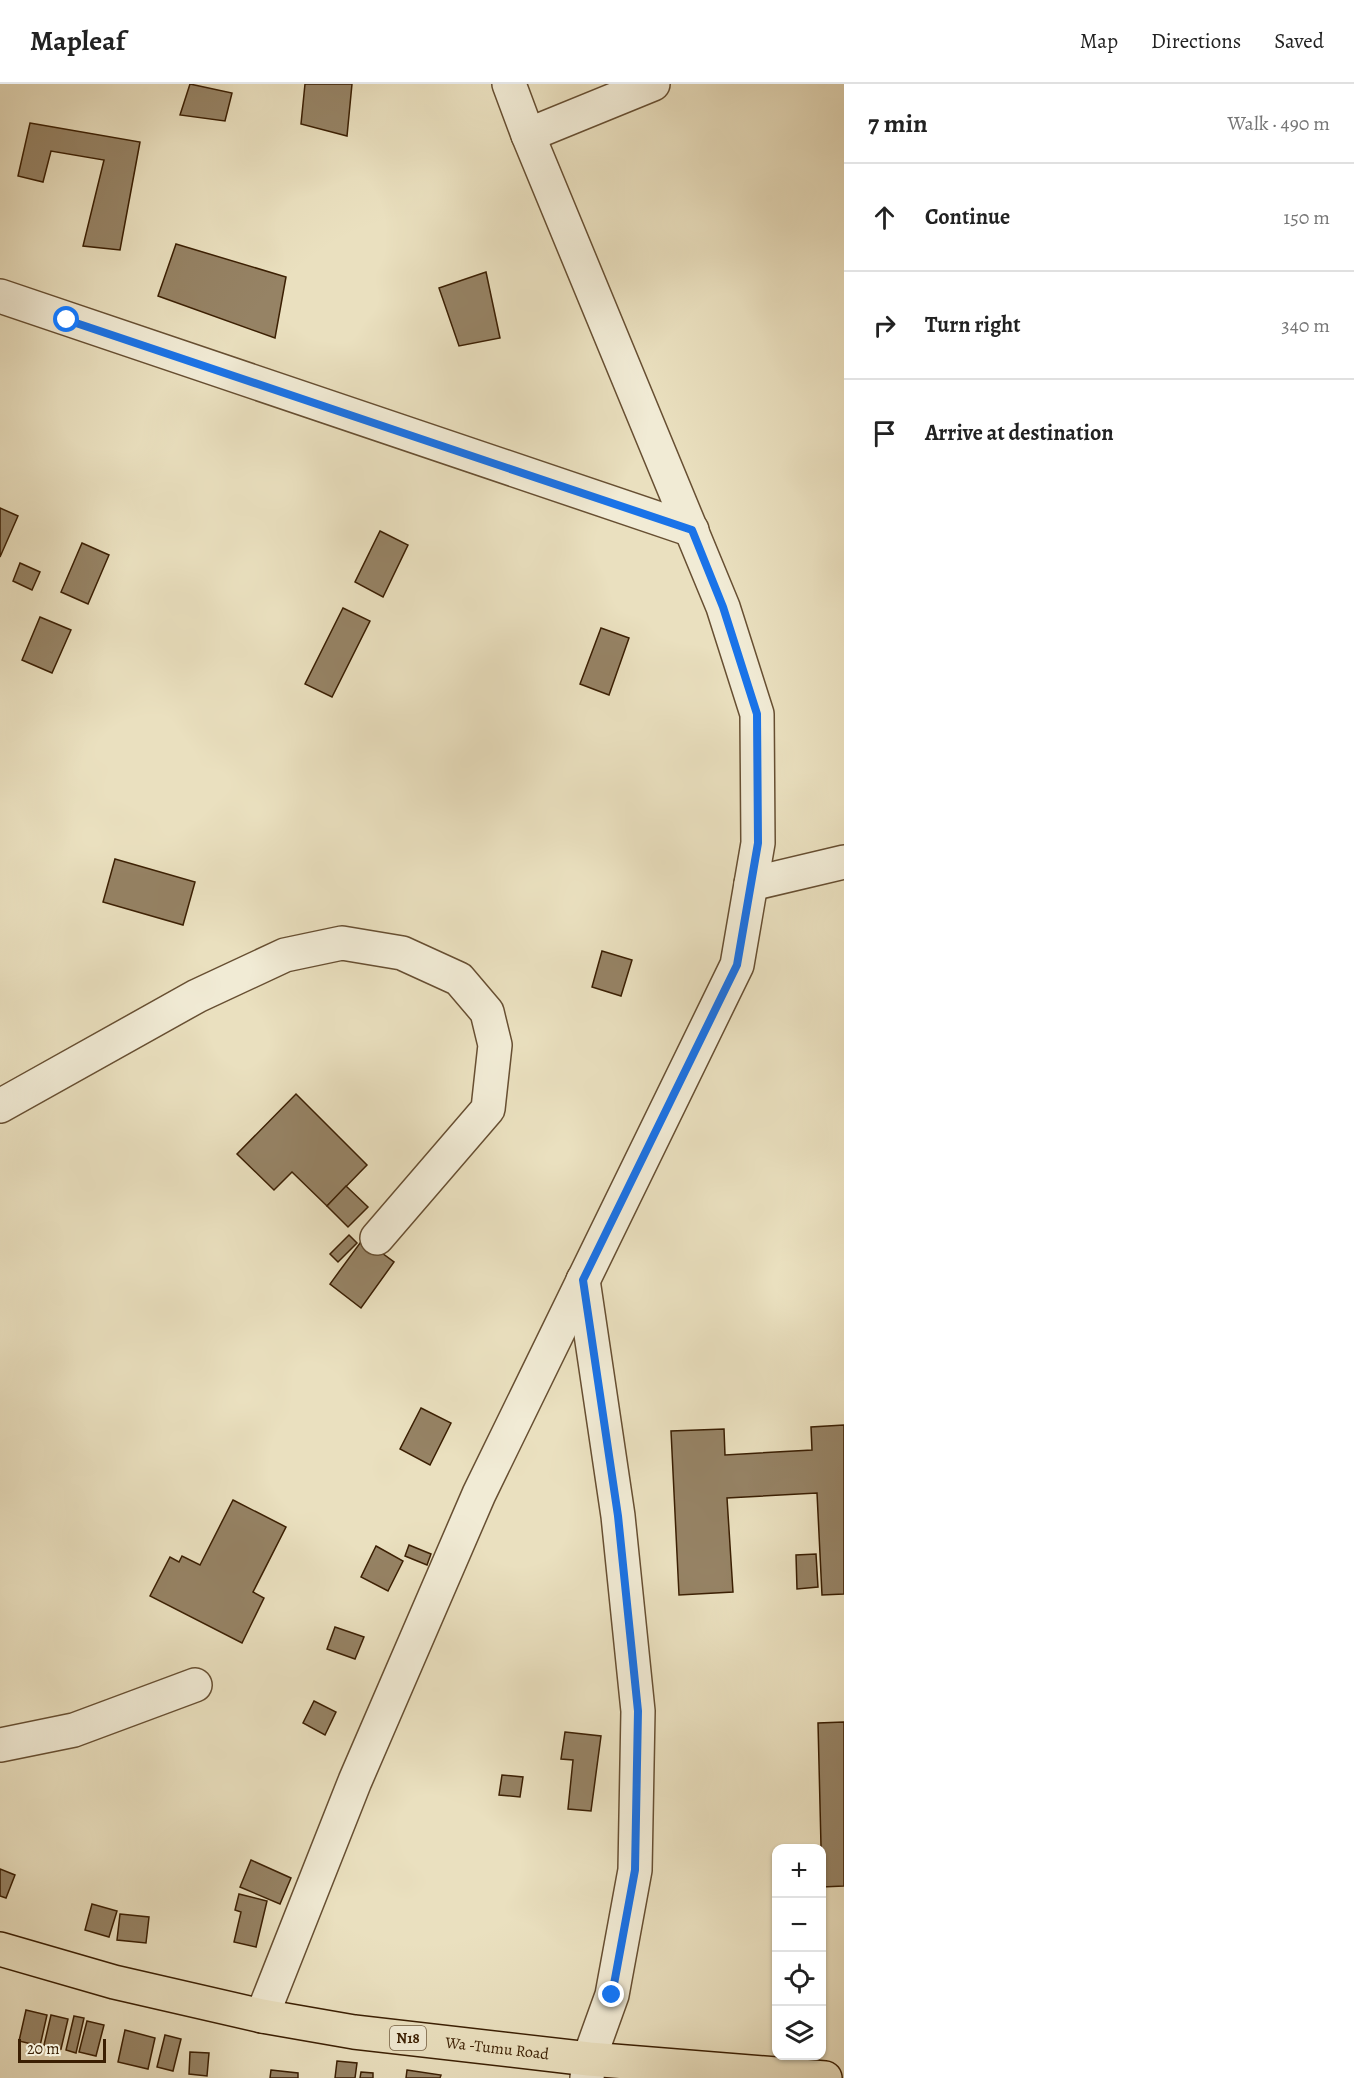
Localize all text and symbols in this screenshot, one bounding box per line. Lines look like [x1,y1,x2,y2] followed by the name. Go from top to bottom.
[30,22,125,60] text: Mapleaf
[1080,27,1118,55] text: Map
[1151,27,1241,55] text: Directions
[1274,27,1324,55] text: Saved
[868,106,928,141] text: 7 min
[1228,110,1330,137] text: Walk · 490 m
[868,201,901,234] icon: ahead
[925,202,1010,232] text: Continue
[1283,204,1330,231] text: 150 m
[53,306,79,332] route start
[868,309,901,342] icon: right
[925,310,1021,340] text: Turn right
[1281,312,1330,339] text: 340 m
[868,417,901,450] icon: arrive
[925,418,1114,448] text: Arrive at destination
[772,1844,826,2060] map controls
[772,1844,826,1898] button: +
[772,1898,826,1952] button: −
[772,1952,826,2006] button: locate
[598,1981,624,2007] route end
[772,2006,826,2060] button: layers
[390,2026,426,2050] road number: N18
[443,2031,551,2065] street label: Wa -Tumu Road
[18,2036,106,2064] scale bar
[27,2038,60,2060] text: 20 m

